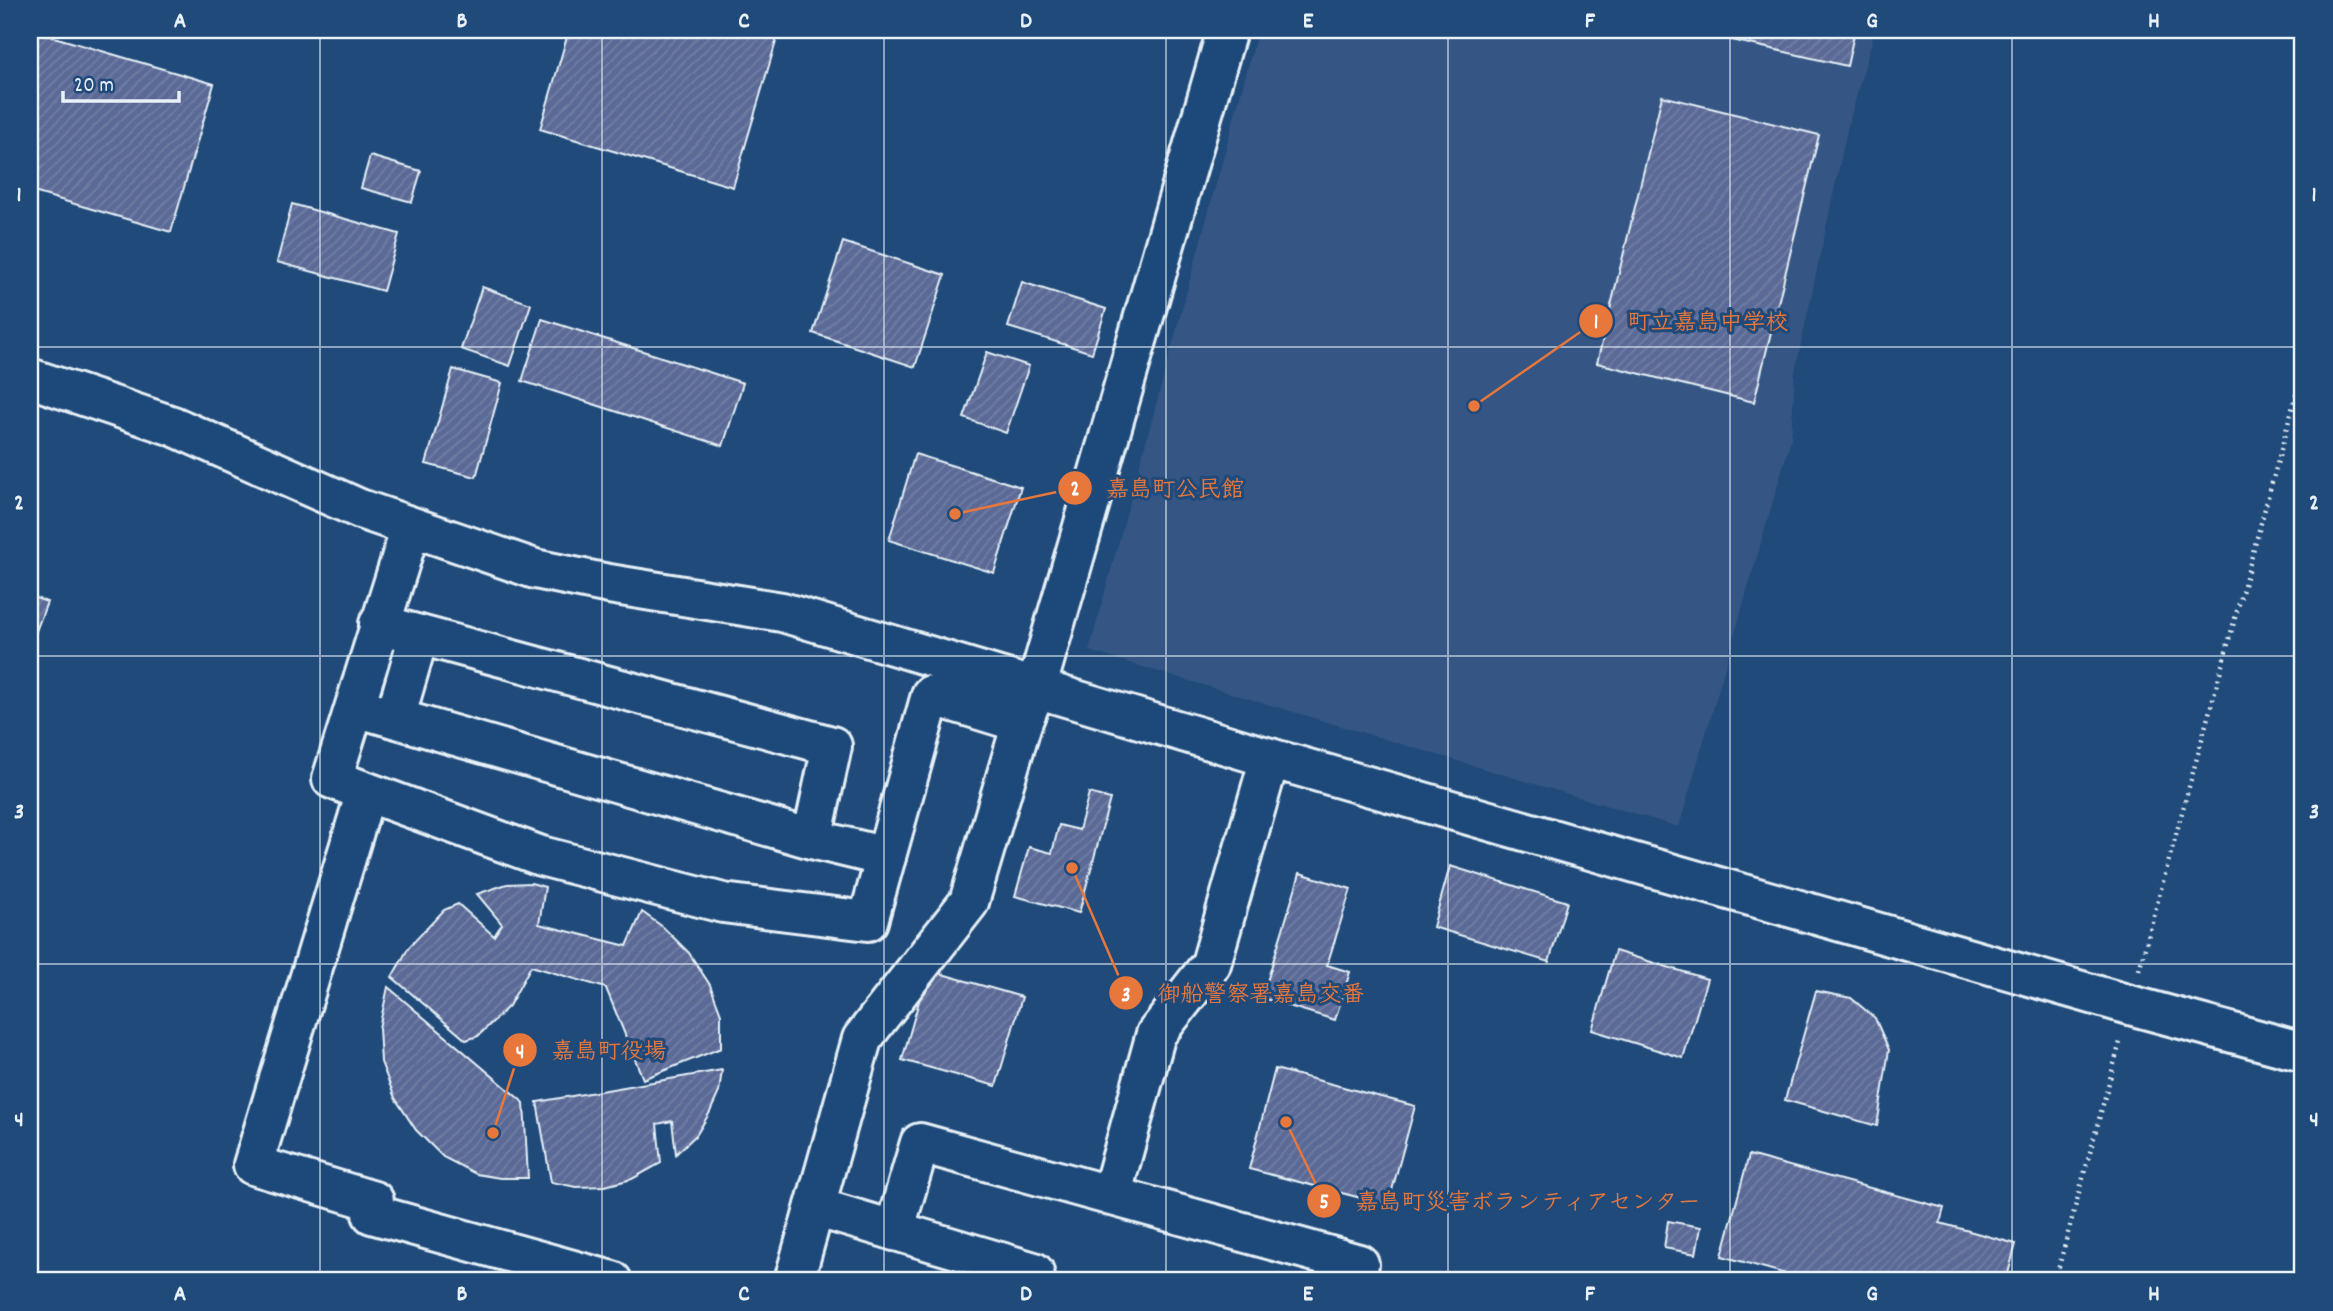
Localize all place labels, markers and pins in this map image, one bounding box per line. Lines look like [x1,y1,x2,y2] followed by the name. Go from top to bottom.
[1579,299,1803,343] callout: 町立嘉島中学校
[1057,466,1258,510] callout: 嘉島町公民館
[1108,971,1378,1015] callout: 御船警察署嘉島交番
[502,1028,680,1072] callout: 嘉島町役場
[1306,1179,1714,1223] callout: 嘉島町災害ボランティアセンター

